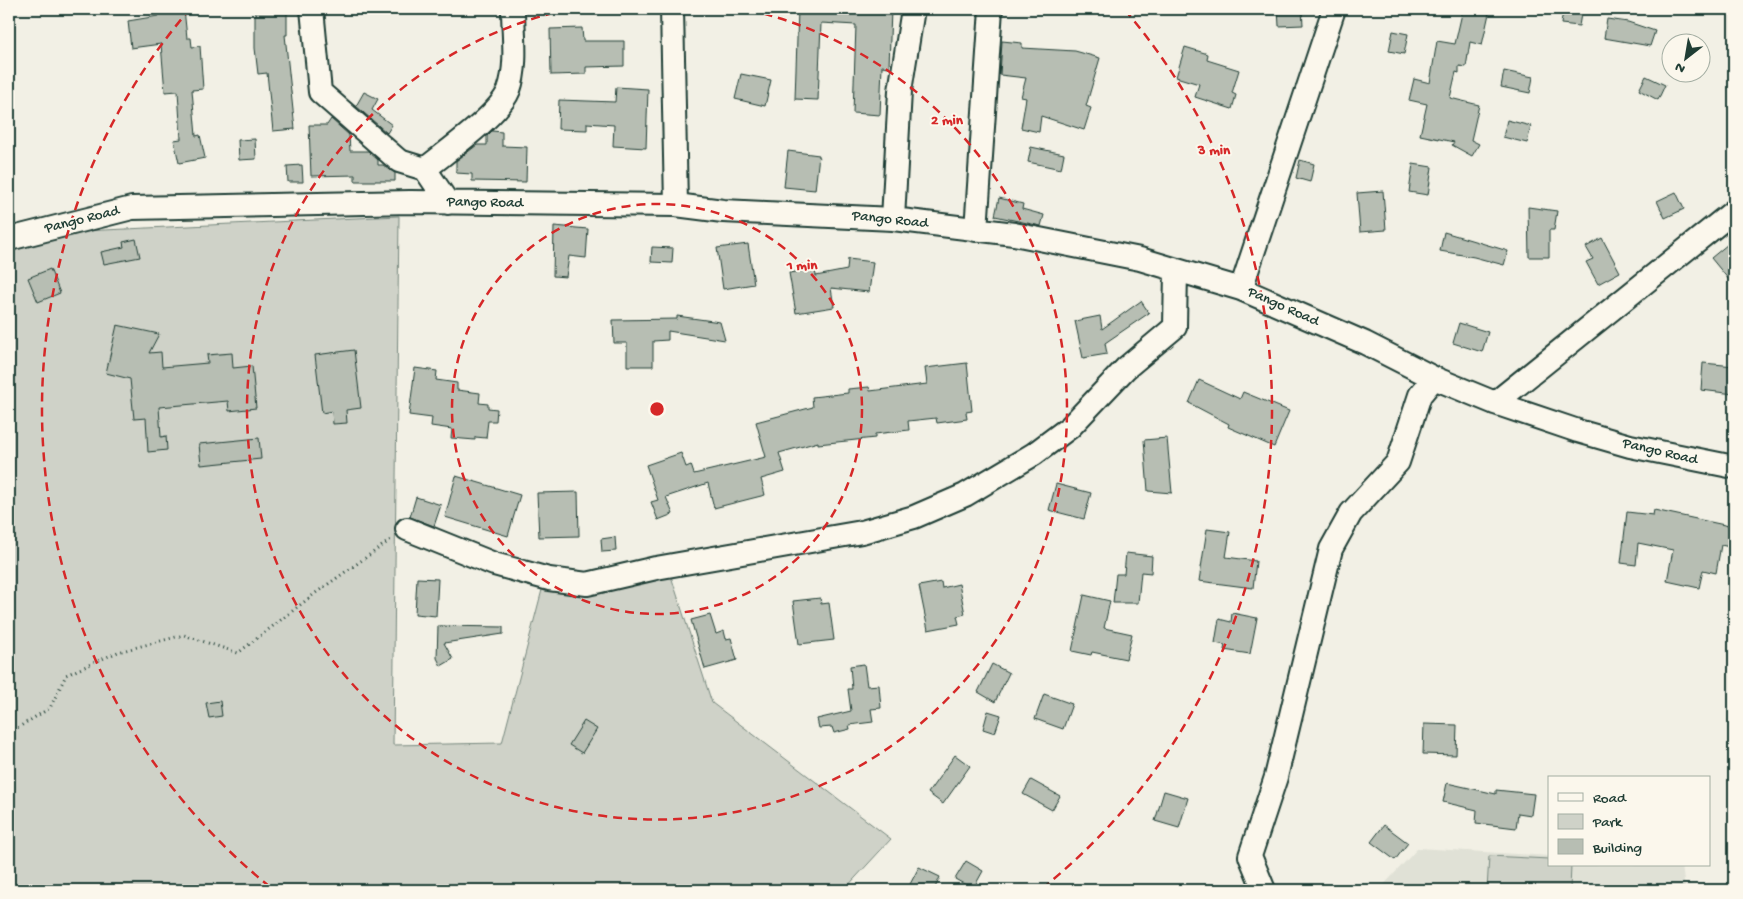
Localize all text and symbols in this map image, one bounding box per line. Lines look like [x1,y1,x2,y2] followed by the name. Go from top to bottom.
[1660,32,1710,82] north arrow
[1672,57,1689,77] text: N
[931,112,964,130] text: 2 min
[1197,142,1231,160] text: 3 min
[446,193,525,213] street label: Pango Road
[42,202,122,238] street label: Pango Road
[850,207,930,233] street label: Pango Road
[786,257,818,275] text: 1 min
[1244,283,1323,331] street label: Pango Road
[648,400,666,418] centre of rings
[1620,434,1700,470] street label: Pango Road
[1548,776,1710,866] legend
[1593,790,1627,808] text: Road
[1592,814,1623,832] text: Park
[1592,840,1642,858] text: Building

